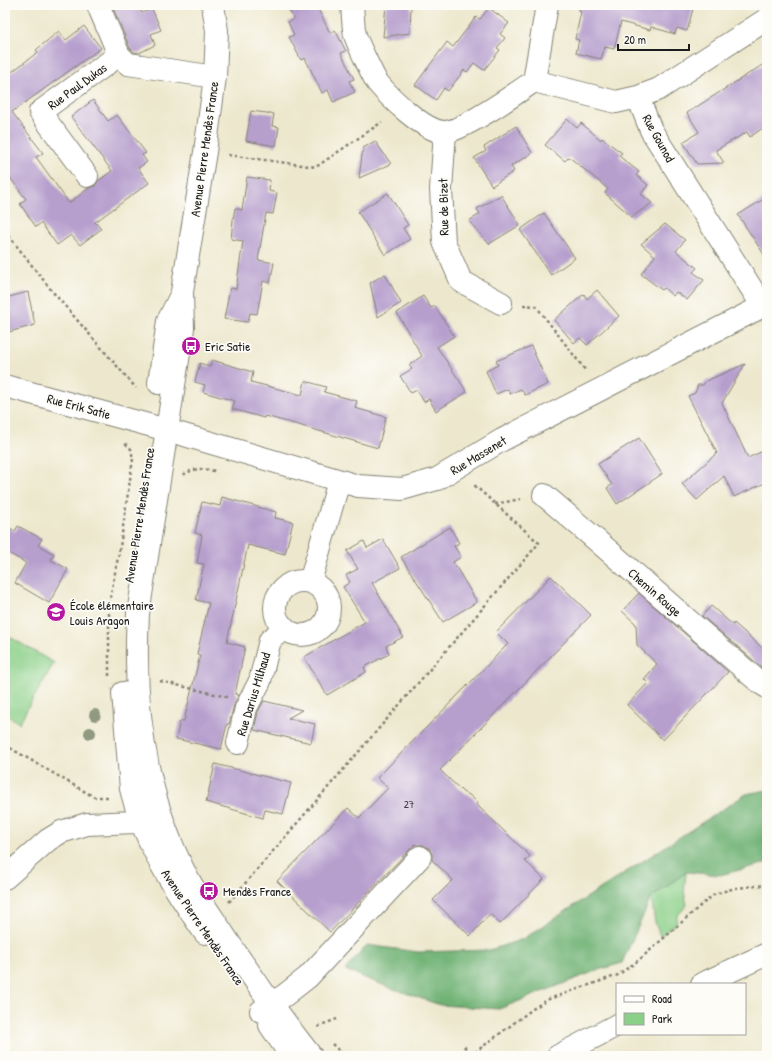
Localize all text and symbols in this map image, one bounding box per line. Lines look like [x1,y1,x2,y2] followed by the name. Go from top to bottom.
[618,26,689,52] scale bar
[624,31,646,48] text: 20 m
[44,58,110,114] street label: Rue Paul Dukas
[186,80,222,218] street label: Avenue Pierre Mendès France
[638,111,680,165] street label: Rue Gounod
[433,178,452,236] street label: Rue de Bizet
[180,335,202,357] bus stop icon: Eric Satie
[205,337,250,355] place label: Eric Satie
[45,389,113,423] street label: Rue Erik Satie
[446,431,510,479] street label: Rue Massenet
[119,446,159,584] street label: Avenue Pierre Mendès France
[624,564,686,620] street label: Chemin Rouge
[70,596,154,629] place label: École élémentaire Louis Aragon
[45,601,67,623] school or university icon: École élémentaire Louis Aragon
[232,650,274,738] street label: Rue Darius Milhaud
[404,797,414,811] house number: 27
[157,865,249,989] street label: Avenue Pierre Mendès France
[198,880,220,902] bus stop icon: Mendès France
[223,882,291,900] place label: Mendès France
[616,983,746,1035] legend
[652,990,672,1007] text: Road
[652,1010,672,1027] text: Park

